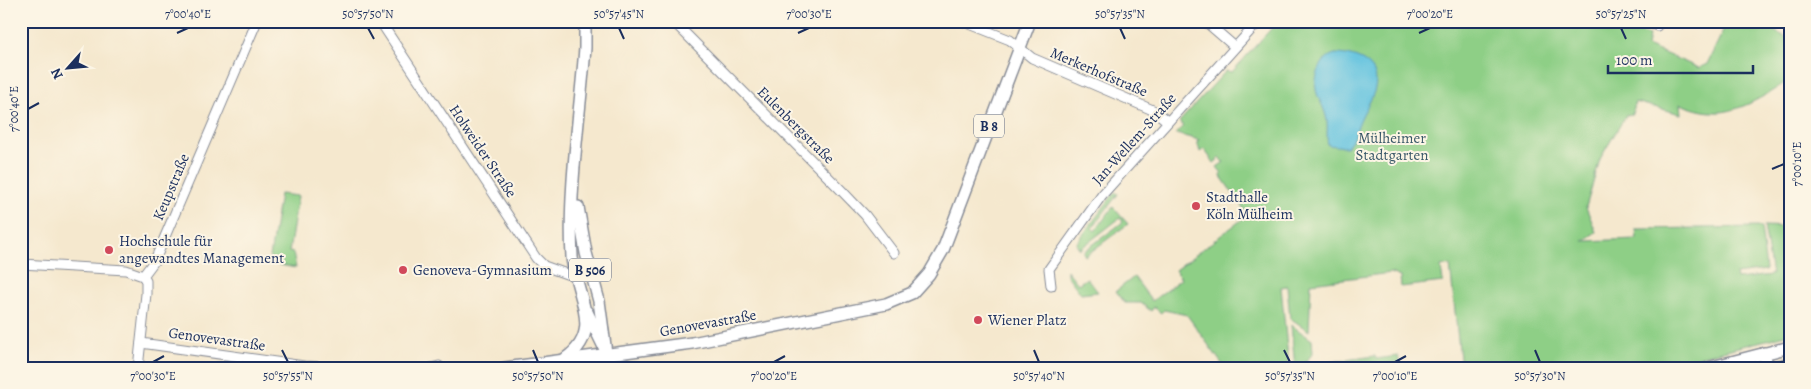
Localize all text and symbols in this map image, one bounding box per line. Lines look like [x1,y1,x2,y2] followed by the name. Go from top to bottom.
[165,6,211,22] text: 7°00'40"E
[342,6,394,22] text: 50°57'50"N
[594,6,645,22] text: 50°57'45"N
[786,6,832,22] text: 7°00'30"E
[1095,6,1145,22] text: 50°57'35"N
[1407,6,1453,22] text: 7°00'20"E
[1596,6,1647,22] text: 50°57'25"N
[42,42,92,92] north arrow
[1047,42,1151,102] street label: Merkerhofstraße
[1608,42,1754,74] scale bar
[1616,50,1653,70] text: 100 m
[46,65,68,83] text: N
[753,82,839,168] street label: Eulenbergstraße
[6,86,22,132] text: 7°00'40"E
[1087,89,1181,189] street label: Jan-Wellem-Straße
[445,101,522,202] street label: Holweider Straße
[974,114,1004,138] road number: B 8
[1356,128,1428,165] park label: Mülheimer Stadtgarten
[1789,142,1805,186] text: 7°00'10"E
[148,150,194,224] street label: Keupstraße
[1206,187,1293,224] place label: Stadthalle Köln Mülheim
[1190,200,1202,212] marker: Stadthalle Köln Mülheim
[119,231,284,268] place label: Hochschule für angewandtes Management
[103,244,115,256] marker: Hochschule für angewandtes Management
[569,258,611,282] road number: B 506
[413,260,553,280] place label: Genoveva-Gymnasium
[397,264,409,276] marker: Genoveva-Gymnasium
[658,305,758,341] street label: Genovevastraße
[987,310,1067,330] place label: Wiener Platz
[972,314,984,326] marker: Wiener Platz
[167,322,267,356] street label: Genovevastraße
[130,368,176,384] text: 7°00'30"E
[263,368,313,384] text: 50°57'55"N
[512,368,564,384] text: 50°57'50"N
[751,368,797,384] text: 7°00'20"E
[1013,368,1065,384] text: 50°57'40"N
[1265,368,1315,384] text: 50°57'35"N
[1373,368,1417,384] text: 7°00'10"E
[1514,368,1566,384] text: 50°57'30"N

